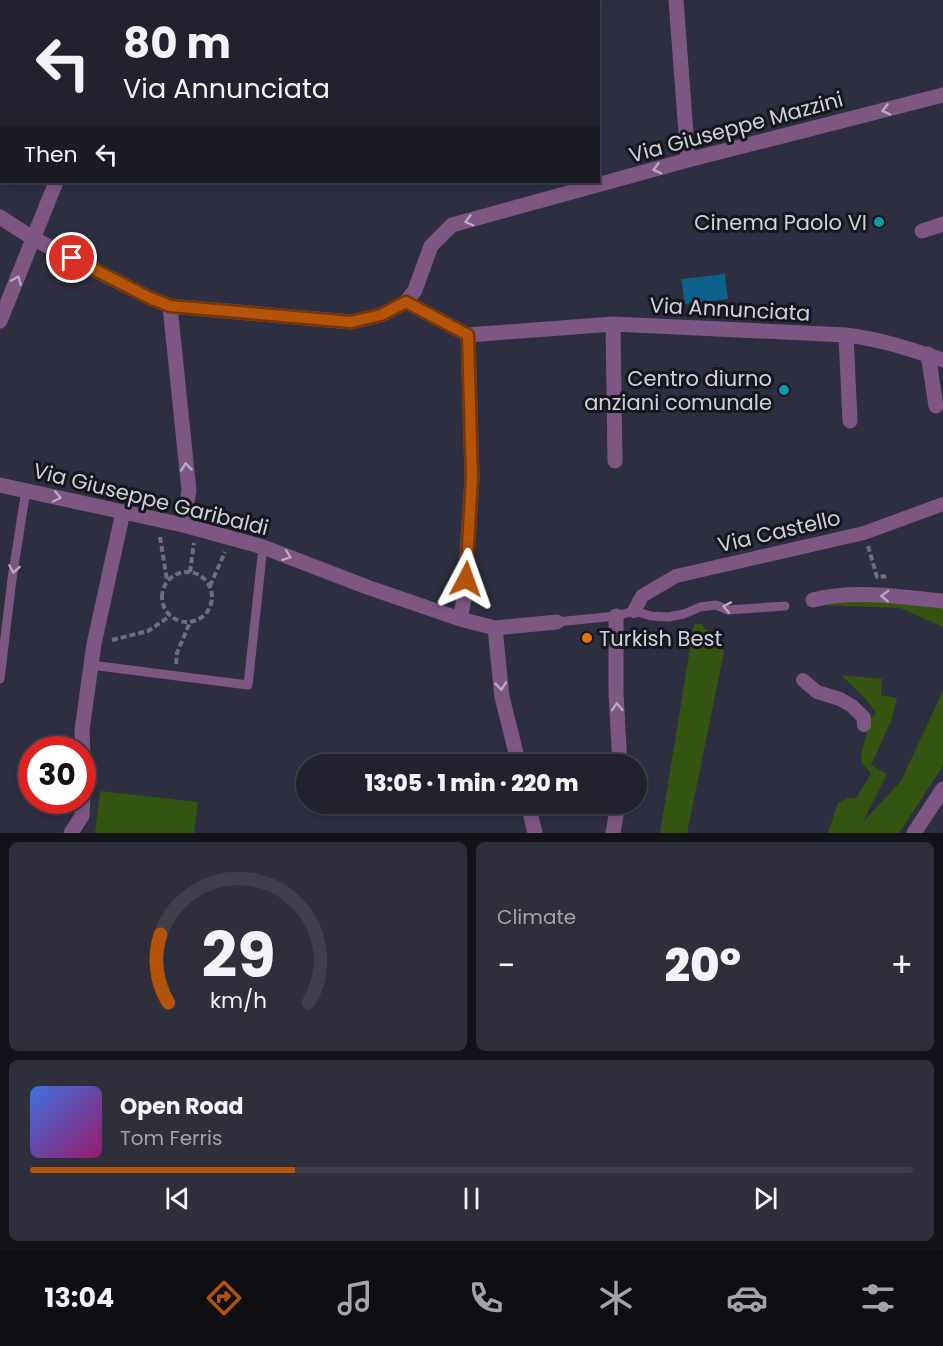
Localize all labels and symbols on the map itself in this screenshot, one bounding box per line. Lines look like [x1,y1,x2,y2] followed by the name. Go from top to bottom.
[626,84,846,170] street label: Via Giuseppe Mazzini
[881,102,891,115] one-way arrow
[652,162,663,174] one-way arrow
[694,208,867,237] place label: Cinema Paolo VI
[464,213,474,226] one-way arrow
[872,215,886,229] marker: Cinema Paolo VI
[46,232,97,283] pin
[10,275,22,286] one-way arrow
[649,290,811,328] street label: Via Annunciata
[584,364,772,417] place label: Centro diurno anziani comunale
[777,383,791,397] marker: Centro diurno anziani comunale
[30,456,272,542] street label: Via Giuseppe Garibaldi
[180,462,193,472] one-way arrow
[52,490,62,503] one-way arrow
[715,503,843,559] street label: Via Castello
[434,547,498,611] position arrow
[280,549,291,561] one-way arrow
[8,564,20,574] one-way arrow
[880,590,889,602] one-way arrow
[722,601,732,614] one-way arrow
[599,624,722,653] place label: Turkish Best
[580,631,594,645] marker: Turkish Best
[494,682,507,691] one-way arrow
[611,702,623,711] one-way arrow
[18,736,96,814] speed limit sign: 30

